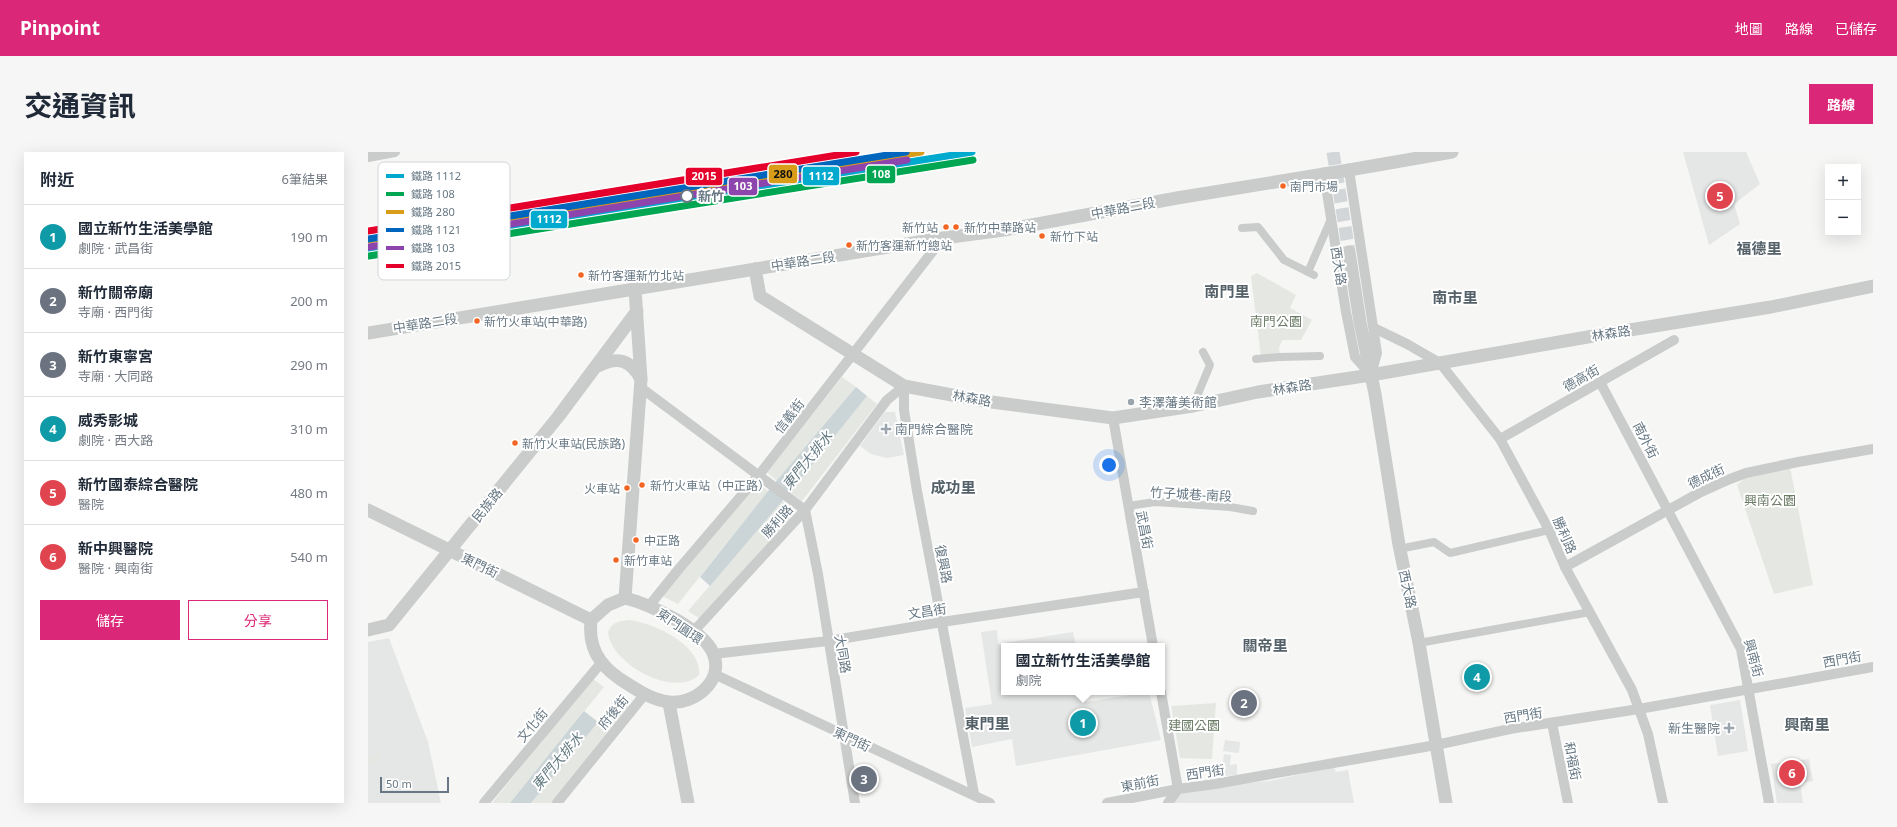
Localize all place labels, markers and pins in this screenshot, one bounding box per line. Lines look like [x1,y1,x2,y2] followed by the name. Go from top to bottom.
[1290,178,1338,195] place label: 南門市場
[1278,181,1288,191] marker: 南門市場
[1707,181,1733,211] pin: 5
[698,187,724,205] place label: 新竹
[680,189,694,203] marker: 新竹
[902,219,938,236] place label: 新竹站
[964,219,1036,236] place label: 新竹中華路站
[941,222,951,232] marker: 新竹站
[951,222,961,232] marker: 新竹中華路站
[1050,228,1098,245] place label: 新竹下站
[1037,231,1047,241] marker: 新竹下站
[856,237,952,254] place label: 新竹客運新竹總站
[844,240,854,250] marker: 新竹客運新竹總站
[588,267,684,284] place label: 新竹客運新竹北站
[576,270,586,280] marker: 新竹客運新竹北站
[484,313,588,330] place label: 新竹火車站(中華路)
[472,316,482,326] marker: 新竹火車站(中華路)
[1139,393,1217,411] place label: 李澤藩美術館
[1126,397,1136,407] marker: 李澤藩美術館
[895,420,973,438] place label: 南門綜合醫院
[880,423,892,435] marker: 南門綜合醫院
[522,435,626,452] place label: 新竹火車站(民族路)
[510,438,520,448] marker: 新竹火車站(民族路)
[650,477,770,494] place label: 新竹火車站（中正路）
[584,480,620,497] place label: 火車站
[637,480,647,490] marker: 新竹火車站（中正路）
[622,483,632,493] marker: 火車站
[644,532,680,549] place label: 中正路
[631,535,641,545] marker: 中正路
[624,552,672,569] place label: 新竹車站
[611,555,621,565] marker: 新竹車站
[1464,662,1490,692] pin: 4
[1231,688,1257,718] pin: 2
[1070,708,1096,738] pin: 1
[1668,719,1720,737] place label: 新生醫院
[1723,722,1735,734] marker: 新生醫院
[1779,758,1805,788] pin: 6
[851,764,877,794] pin: 3

